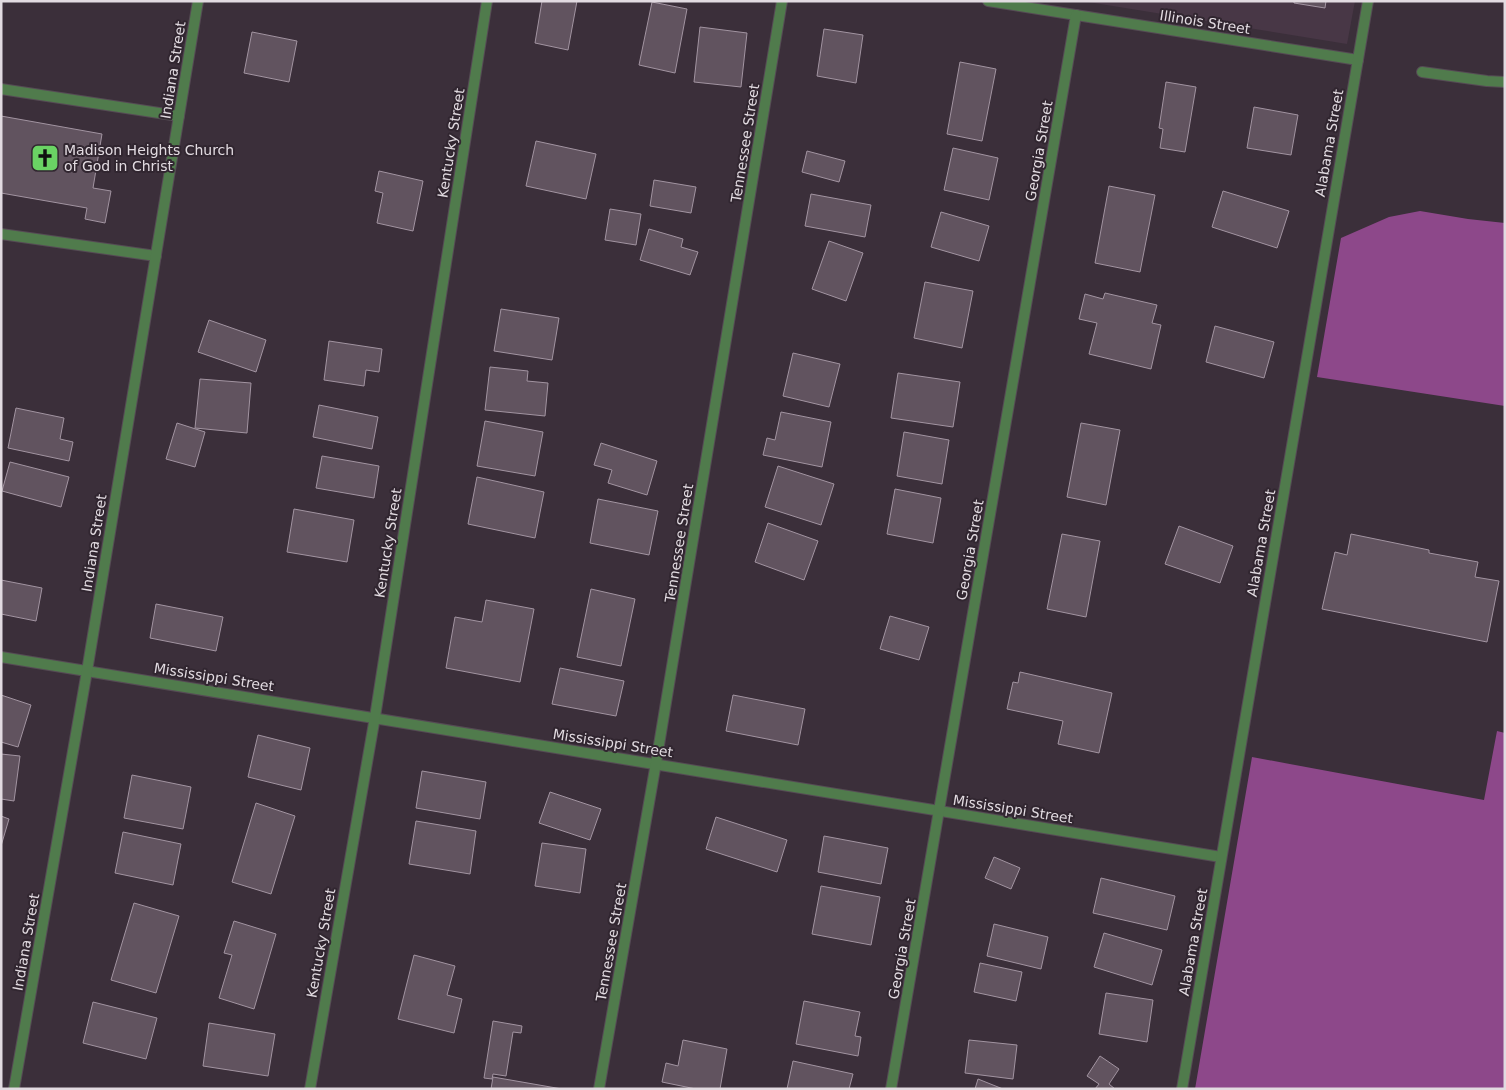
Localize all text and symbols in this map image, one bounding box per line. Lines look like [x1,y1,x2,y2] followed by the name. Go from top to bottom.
[1159,7,1252,37] street label: Illinois Street
[157,19,189,120] street label: Indiana Street
[728,82,762,204] street label: Tennessee Street
[434,86,468,199] street label: Kentucky Street
[1312,88,1346,198] street label: Alabama Street
[1022,99,1056,203] street label: Georgia Street
[64,142,234,174] place label: Madison Heights Church of God in Christ
[30,143,60,173] church icon: Madison Heights Church of God in Christ
[662,482,696,604] street label: Tennessee Street
[371,486,405,599] street label: Kentucky Street
[1244,488,1278,598] street label: Alabama Street
[78,492,110,593] street label: Indiana Street
[953,498,987,602] street label: Georgia Street
[153,660,276,694] street label: Mississippi Street
[552,726,675,760] street label: Mississippi Street
[952,792,1075,826] street label: Mississippi Street
[593,881,629,1003] street label: Tennessee Street
[303,886,339,999] street label: Kentucky Street
[1176,887,1210,997] street label: Alabama Street
[10,891,43,992] street label: Indiana Street
[885,897,919,1001] street label: Georgia Street

